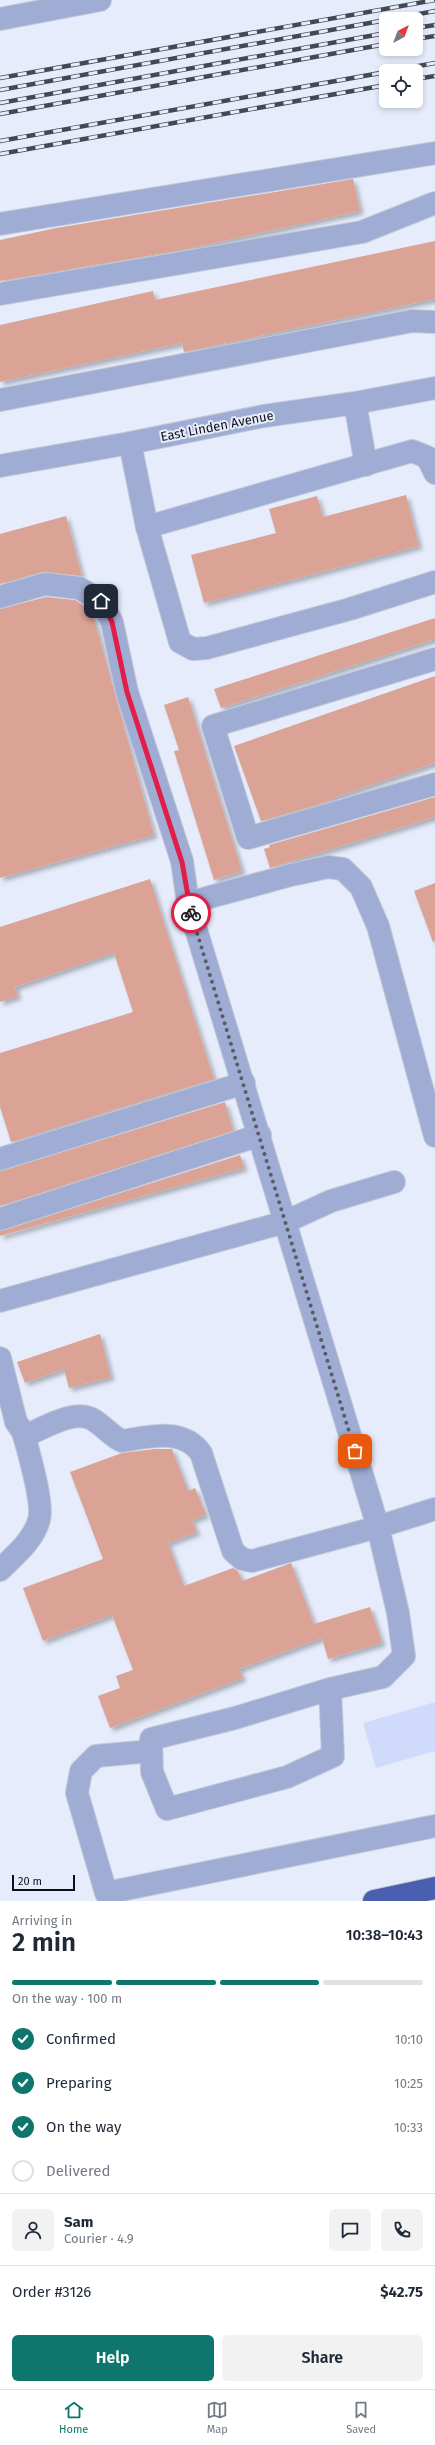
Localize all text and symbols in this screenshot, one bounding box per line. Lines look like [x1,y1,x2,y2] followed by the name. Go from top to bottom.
[379,12,423,56] north arrow
[379,12,423,108] map controls
[379,64,423,108] button: locate
[159,408,275,444] street label: East Linden Avenue
[84,584,118,618] pin
[90,590,112,612] icon: home
[171,893,211,933] courier
[180,902,202,924] icon: bike
[338,1434,372,1468] pin
[344,1440,366,1462] icon: bag
[12,1873,75,1892] scale bar
[18,1875,42,1888] text: 20 m
[12,1913,72,1928] text: Arriving in
[346,1926,423,1944] text: 10:38–10:43
[12,1927,76,1958] text: 2 min
[12,1991,122,2006] text: On the way · 100 m
[12,2028,34,2050] icon: check
[46,2030,116,2048] text: Confirmed
[395,2032,423,2047] text: 10:10
[12,2072,34,2094] icon: check
[46,2074,111,2092] text: Preparing
[394,2076,423,2091] text: 10:25
[12,2116,34,2138] icon: check
[46,2118,121,2136] text: On the way
[394,2120,423,2135] text: 10:33
[46,2162,110,2180] text: Delivered
[12,2209,54,2251] button: person
[329,2209,371,2251] button: chat
[381,2209,423,2251] button: phone
[64,2213,93,2231] text: Sam
[64,2231,134,2246] text: Courier · 4.9
[12,2283,91,2301] text: Order #3126
[380,2283,423,2301] text: $42.75
[12,2335,214,2381] button: Help
[222,2335,423,2381] button: Share
[59,2399,88,2436] tab: Home
[206,2399,228,2436] tab: Map
[346,2399,376,2436] tab: Saved

